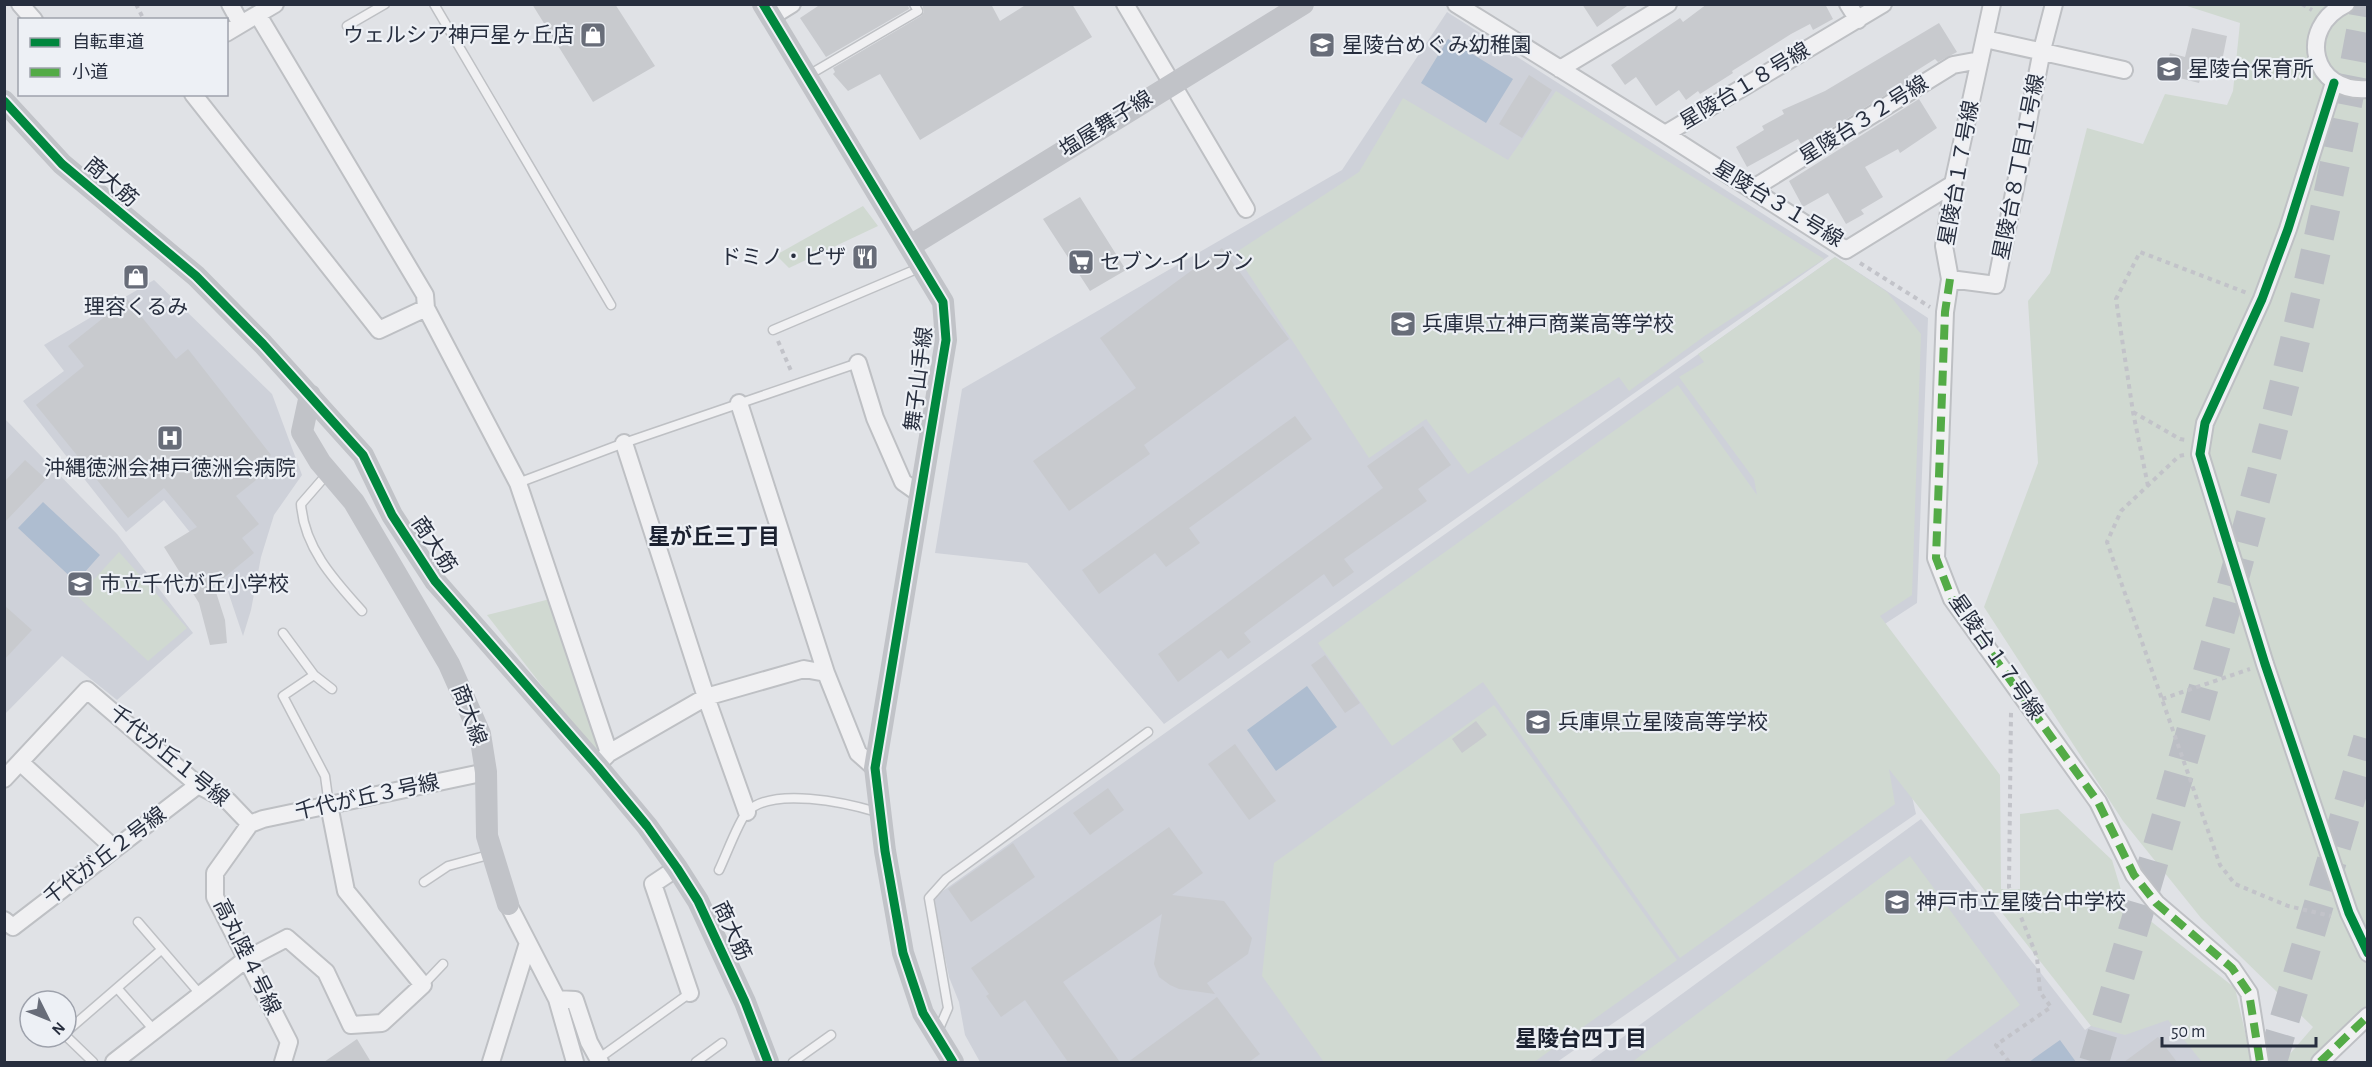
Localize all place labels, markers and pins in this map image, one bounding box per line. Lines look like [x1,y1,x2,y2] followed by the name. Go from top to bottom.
[578,20,608,50] shop icon: ウェルシア神戸星ヶ丘店
[343,24,574,46] place label: ウェルシア神戸星ヶ丘店
[1307,30,1337,60] school or university icon: 星陵台めぐみ幼稚園
[1342,34,1532,56] place label: 星陵台めぐみ幼稚園
[2154,54,2184,84] school or university icon: 星陵台保育所
[2188,58,2314,80] place label: 星陵台保育所
[850,242,880,272] restaurant icon: ドミノ・ピザ
[720,246,846,268] place label: ドミノ・ピザ
[1066,247,1096,277] supermarket icon: セブン-イレブン
[1100,250,1253,273] place label: セブン-イレブン
[121,262,151,292] shop icon: 理容くるみ
[84,296,188,318] place label: 理容くるみ
[1388,309,1418,339] school or university icon: 兵庫県立神戸商業高等学校
[1422,313,1674,335] place label: 兵庫県立神戸商業高等学校
[155,423,185,453] hospital icon: 沖縄徳洲会神戸徳洲会病院
[44,457,296,479] place label: 沖縄徳洲会神戸徳洲会病院
[65,569,95,599] school or university icon: 市立千代が丘小学校
[100,573,289,595] place label: 市立千代が丘小学校
[1523,707,1553,737] school or university icon: 兵庫県立星陵高等学校
[1558,711,1768,733] place label: 兵庫県立星陵高等学校
[1882,887,1912,917] school or university icon: 神戸市立星陵台中学校
[1916,891,2126,913] place label: 神戸市立星陵台中学校

